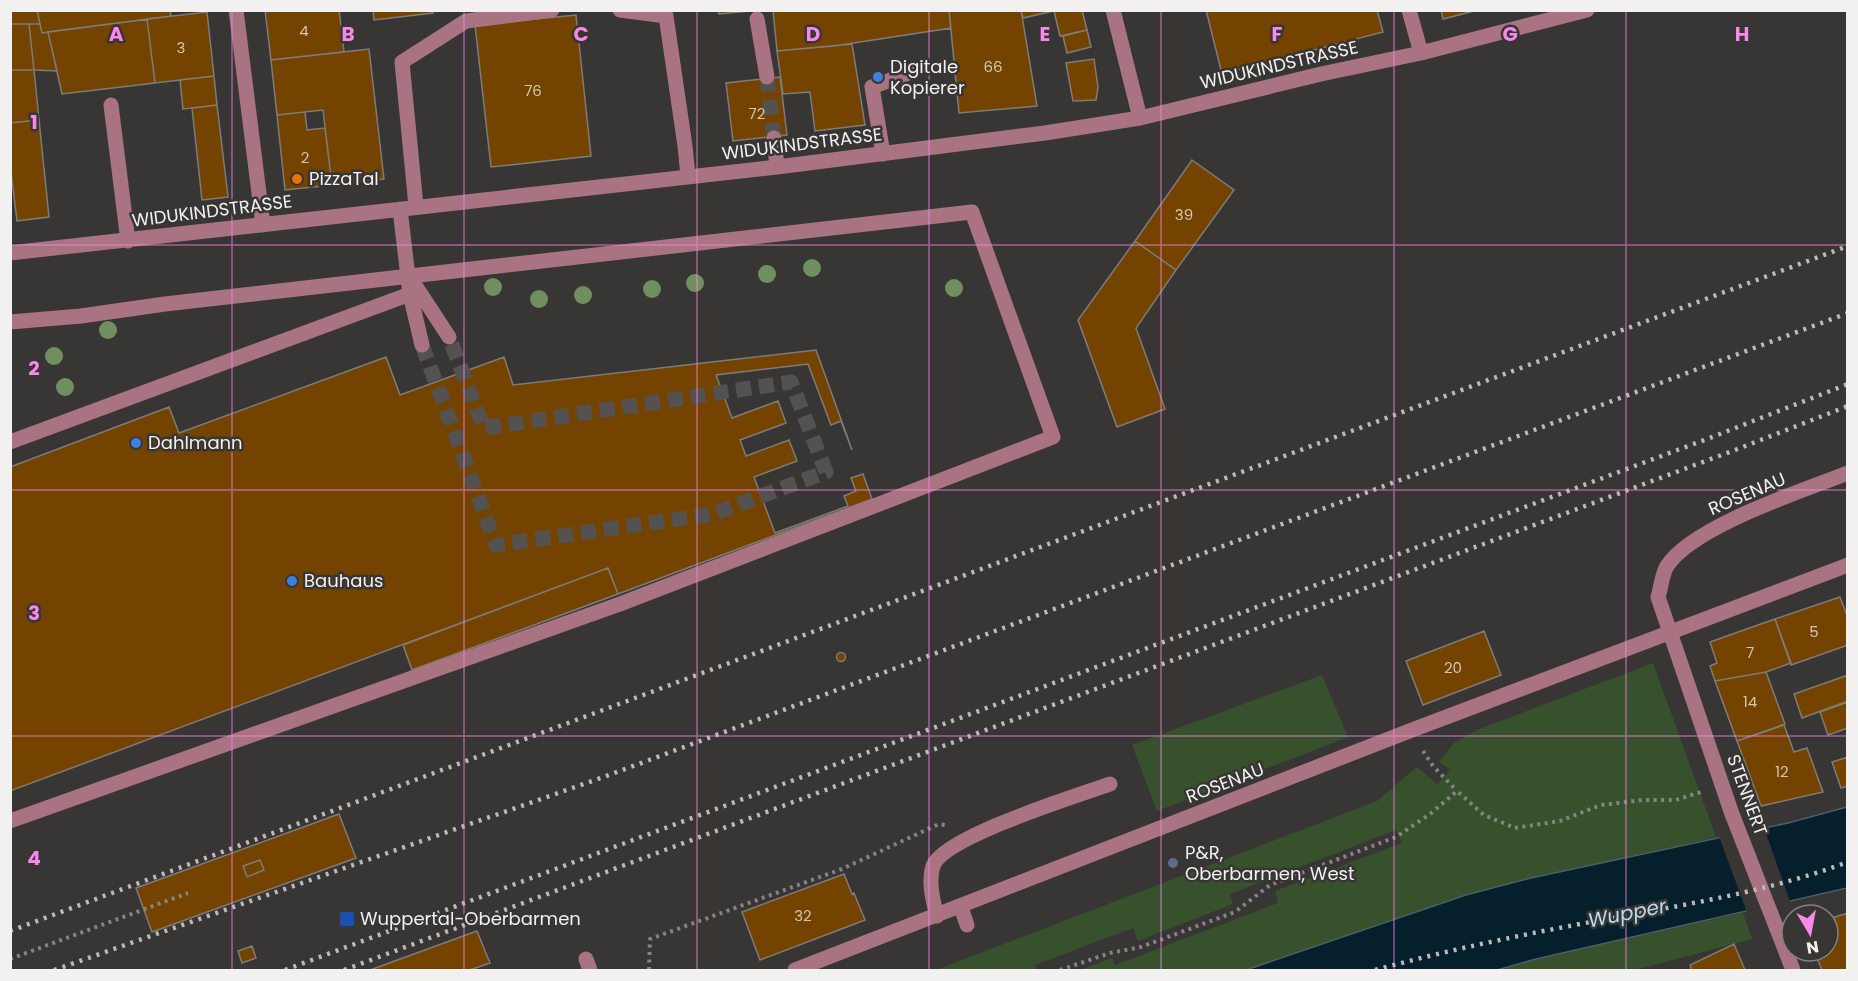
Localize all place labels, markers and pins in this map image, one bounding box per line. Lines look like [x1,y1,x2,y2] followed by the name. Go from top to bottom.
[890,54,965,100] place label: Digitale Kopierer
[871,70,885,84] marker: Digitale Kopierer
[309,166,379,191] place label: PizzaTal
[290,172,304,186] marker: PizzaTal
[148,430,243,455] place label: Dahlmann
[129,436,143,450] marker: Dahlmann
[304,568,383,593] place label: Bauhaus
[285,574,299,588] marker: Bauhaus
[1185,840,1355,886] place label: P&R, Oberbarmen, West
[1166,856,1180,870] marker: P&R, Oberbarmen, West
[360,906,581,931] place label: Wuppertal-Oberbarmen
[338,910,356,928] marker: Wuppertal-Oberbarmen

